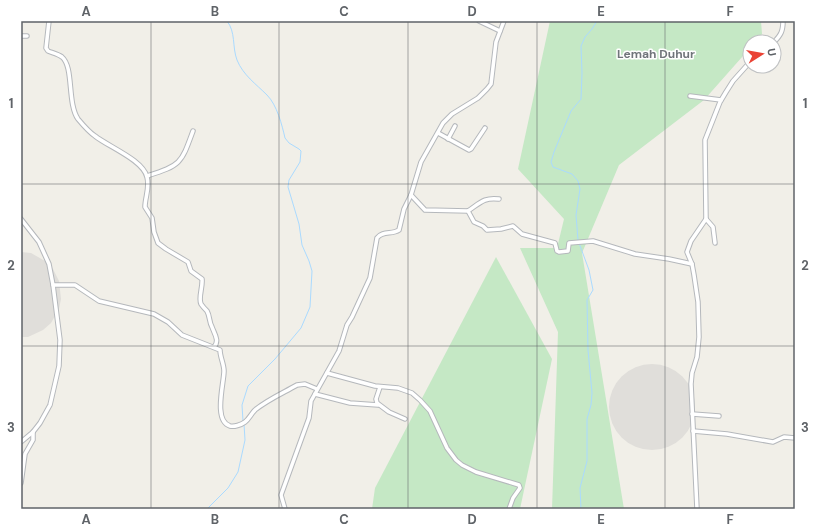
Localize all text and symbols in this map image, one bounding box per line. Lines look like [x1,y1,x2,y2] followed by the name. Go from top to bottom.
[81,3,91,20] text: A
[211,3,219,20] text: B
[339,3,349,20] text: C
[467,3,477,20] text: D
[597,3,605,20] text: E
[726,3,734,20] text: F
[742,34,782,74] north arrow
[617,46,695,62] district label: Lemah Duhur
[764,47,779,57] text: U
[9,95,13,112] text: 1
[803,95,807,112] text: 1
[7,257,15,274] text: 2
[801,257,809,274] text: 2
[7,419,15,436] text: 3
[801,419,809,436] text: 3
[81,511,91,528] text: A
[211,511,219,528] text: B
[339,511,349,528] text: C
[467,511,477,528] text: D
[597,511,605,528] text: E
[726,511,734,528] text: F

